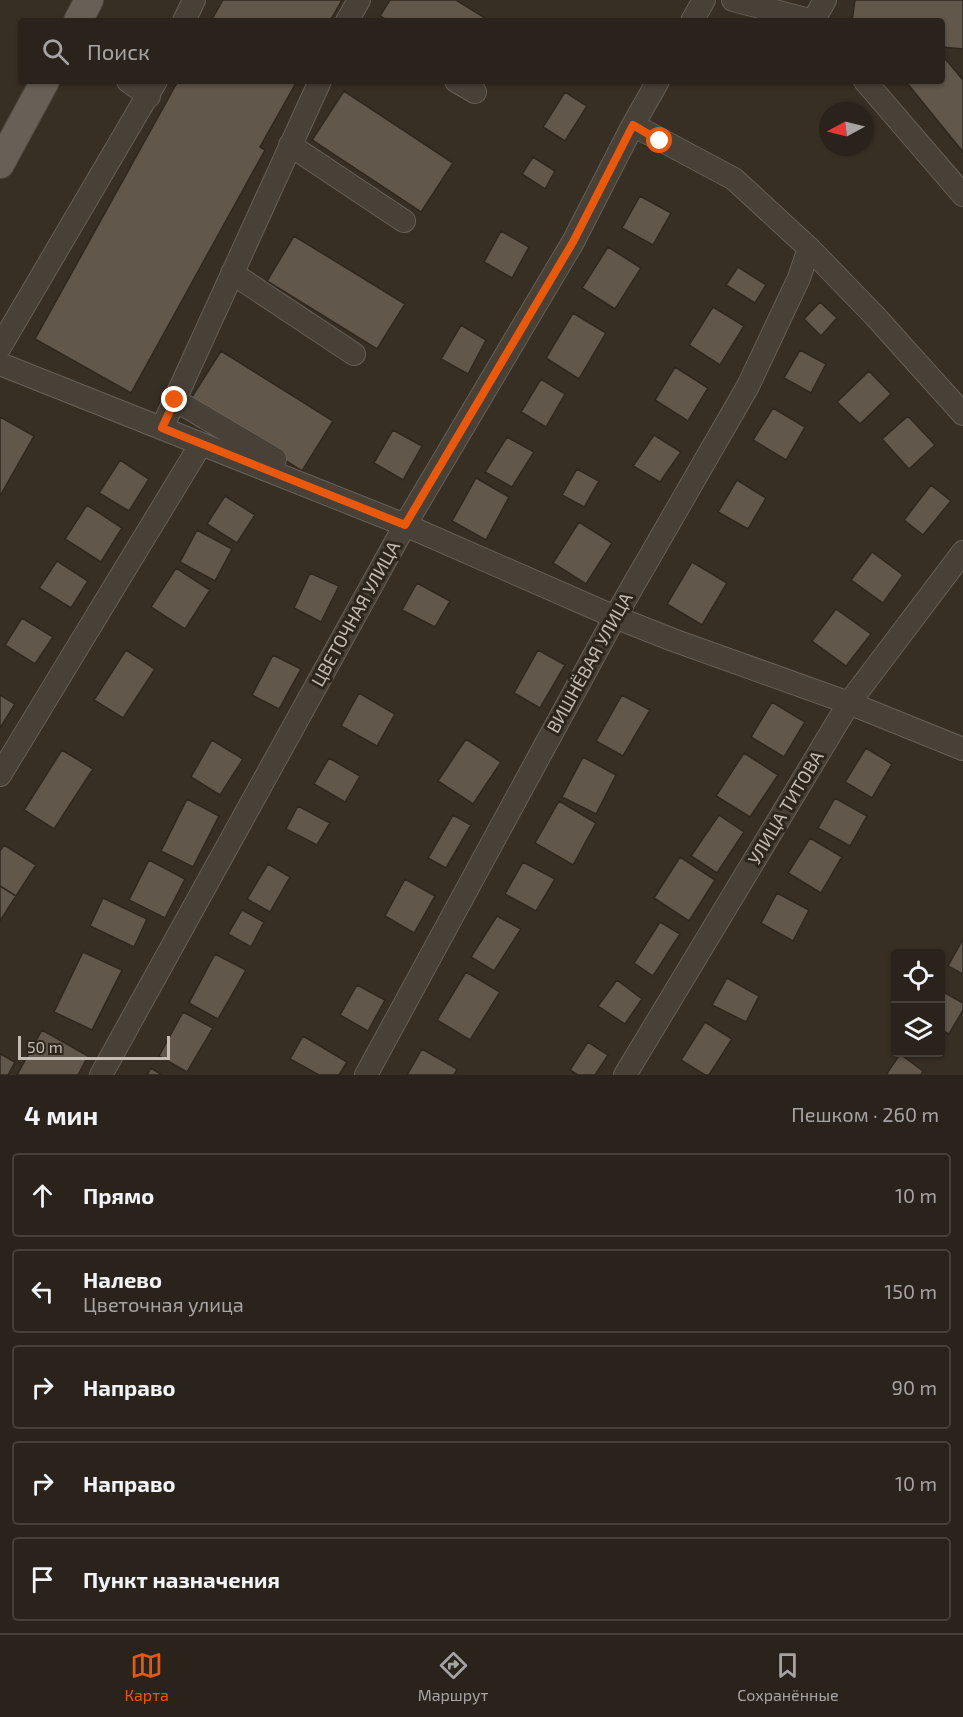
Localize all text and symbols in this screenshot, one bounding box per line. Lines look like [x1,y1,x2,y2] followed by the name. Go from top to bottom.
[18,18,945,84] search box
[39,35,72,68] icon: search
[87,38,150,64] text: Поиск
[819,102,873,156] north arrow
[646,127,672,153] route start
[161,386,187,412] route end
[306,536,405,690] street label: ЦВЕТОЧНАЯ УЛИЦА
[541,588,637,736] street label: ВИШНЁВАЯ УЛИЦА
[743,746,828,868] street label: УЛИЦА ТИТОВА
[891,949,945,1057] map controls
[891,949,945,1003] button: locate
[891,1003,945,1057] button: layers
[18,1033,170,1060] scale bar
[27,1037,63,1056] text: 50 m
[24,1099,98,1130] text: 4 мин
[791,1102,939,1126] text: Пешком · 260 m
[26,1179,59,1212] icon: ahead
[83,1182,154,1208] text: Прямо
[895,1183,937,1207] text: 10 m
[83,1266,162,1292] text: Налево
[26,1275,59,1308] icon: left
[884,1279,937,1303] text: 150 m
[83,1292,244,1316] text: Цветочная улица
[26,1371,59,1404] icon: right
[83,1374,176,1400] text: Направо
[892,1375,937,1399] text: 90 m
[26,1467,59,1500] icon: right
[83,1470,176,1496] text: Направо
[895,1471,937,1495] text: 10 m
[26,1563,59,1596] icon: arrive
[83,1566,280,1592] text: Пункт назначения
[124,1649,169,1704] tab: Карта
[418,1649,488,1704] tab: Маршрут
[737,1649,839,1704] tab: Сохранённые

